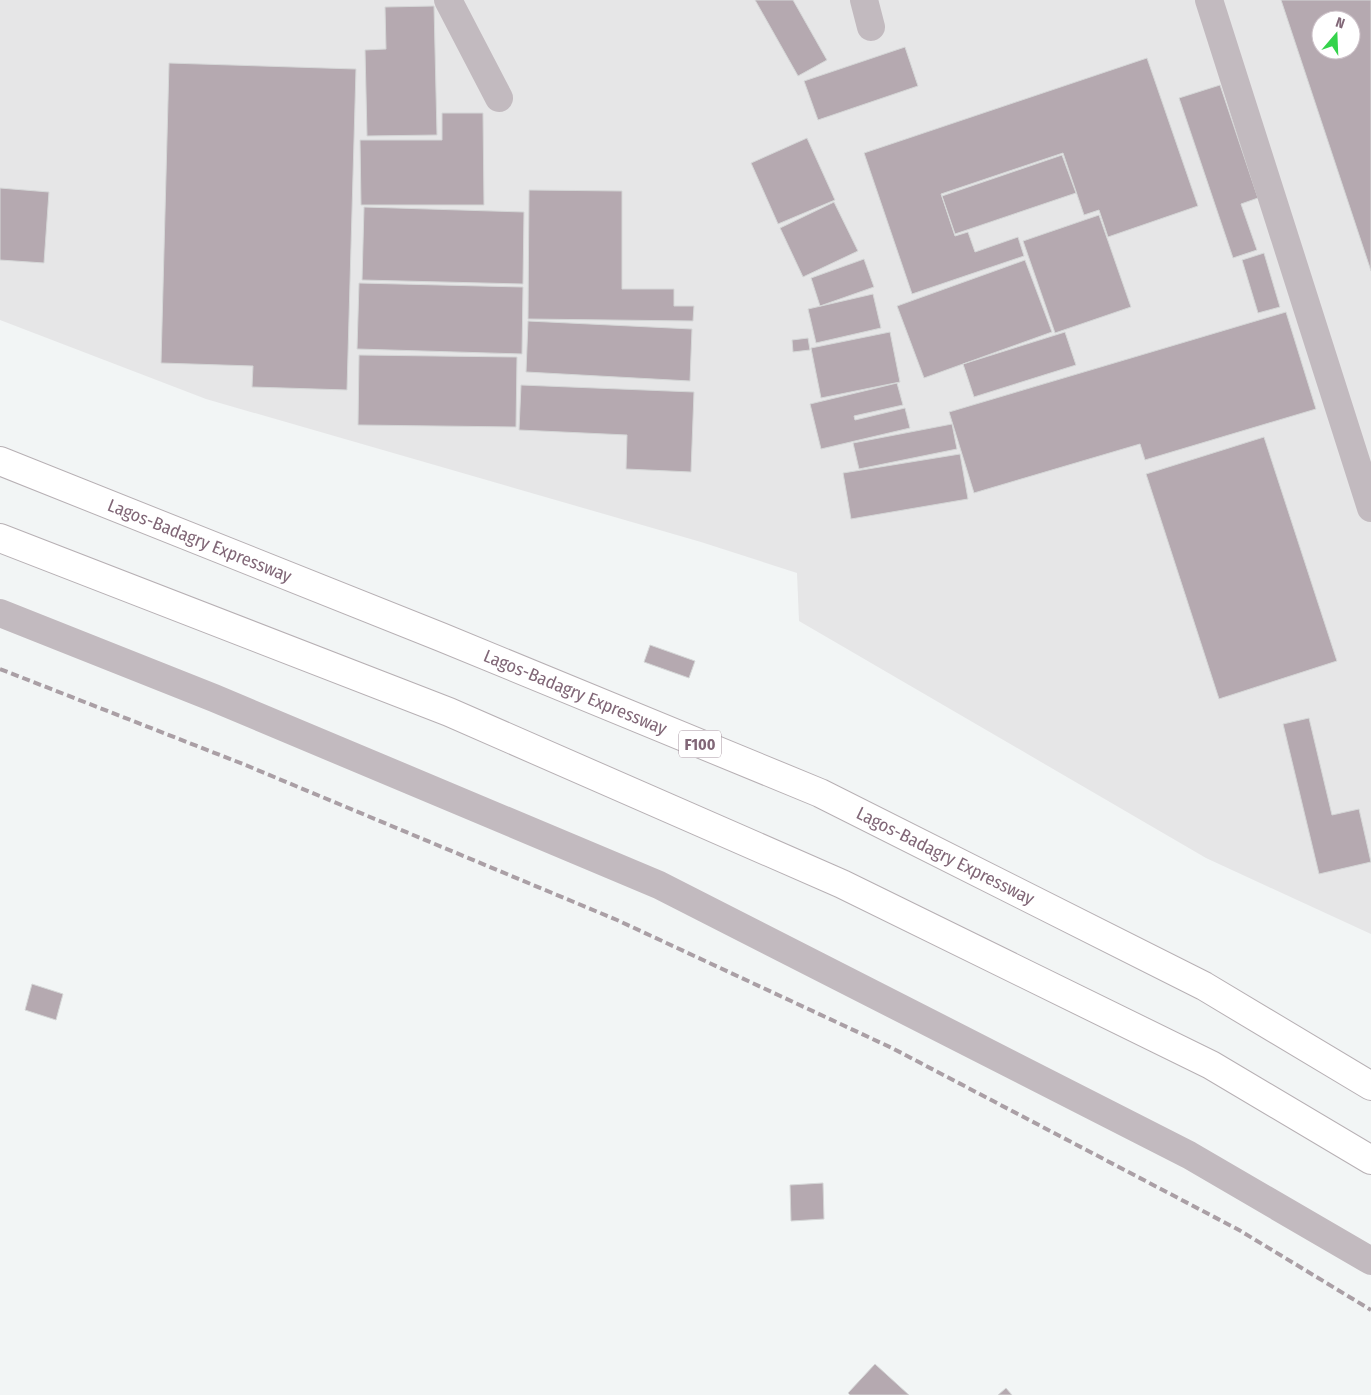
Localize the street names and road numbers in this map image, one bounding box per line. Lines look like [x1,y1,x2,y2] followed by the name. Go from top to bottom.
[105,494,295,587] street label: Lagos-Badagry Expressway
[480,645,670,740] street label: Lagos-Badagry Expressway
[679,731,721,758] road number: F100
[853,802,1038,910] street label: Lagos-Badagry Expressway

